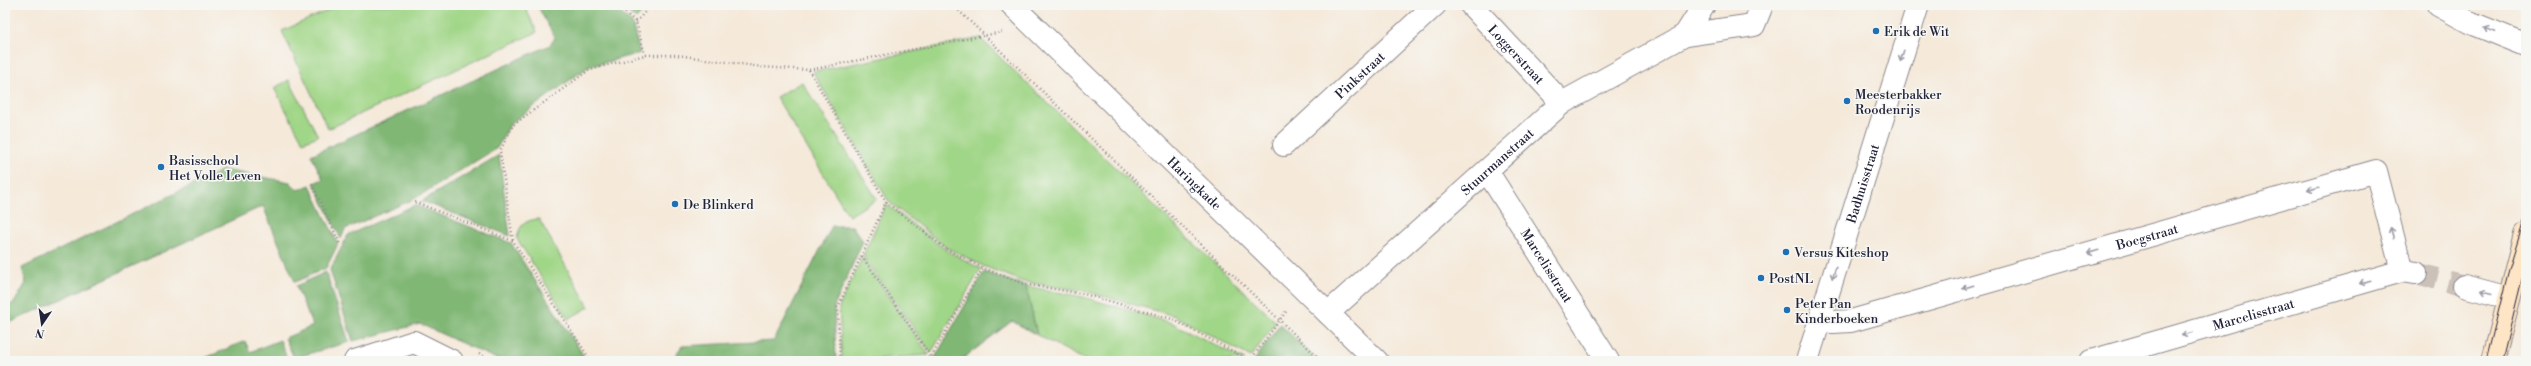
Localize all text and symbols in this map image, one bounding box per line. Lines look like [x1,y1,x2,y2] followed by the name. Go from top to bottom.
[1484,22,1548,88] street label: Loggerstraat
[1884,24,1950,40] place label: Erik de Wit
[1871,26,1881,36] marker: Erik de Wit
[2484,26,2496,34] one-way arrow
[1332,48,1389,103] street label: Pinkstraat
[1898,49,1905,62] one-way arrow
[1855,87,1942,118] place label: Meesterbakker Roodenrijs
[1842,96,1852,106] marker: Meesterbakker Roodenrijs
[1458,125,1538,199] street label: Stuurmanstraat
[1843,142,1883,226] street label: Badhuisstraat
[168,153,262,184] place label: Basisschool Het Volle Leven
[1163,154,1225,214] street label: Haringkade
[156,162,166,172] marker: Basisschool Het Volle Leven
[2306,186,2319,193] one-way arrow
[683,197,754,213] place label: De Blinkerd
[670,199,680,209] marker: De Blinkerd
[2114,221,2180,254] street label: Boegstraat
[1517,226,1576,306] street label: Marcelisstraat
[2388,227,2396,240] one-way arrow
[1793,245,1889,261] place label: Versus Kiteshop
[1781,247,1791,257] marker: Versus Kiteshop
[2087,249,2100,256] one-way arrow
[1829,267,1837,279] one-way arrow
[1769,271,1813,287] place label: PostNL
[1756,273,1766,283] marker: PostNL
[2359,279,2372,286] one-way arrow
[1962,284,1975,291] one-way arrow
[2480,287,2493,295] one-way arrow
[2211,295,2297,334] street label: Marcelisstraat
[1795,296,1879,327] place label: Peter Pan Kinderboeken
[22,304,62,344] north arrow
[1782,305,1792,315] marker: Peter Pan Kinderboeken
[34,325,46,341] text: N
[2180,331,2193,338] one-way arrow

